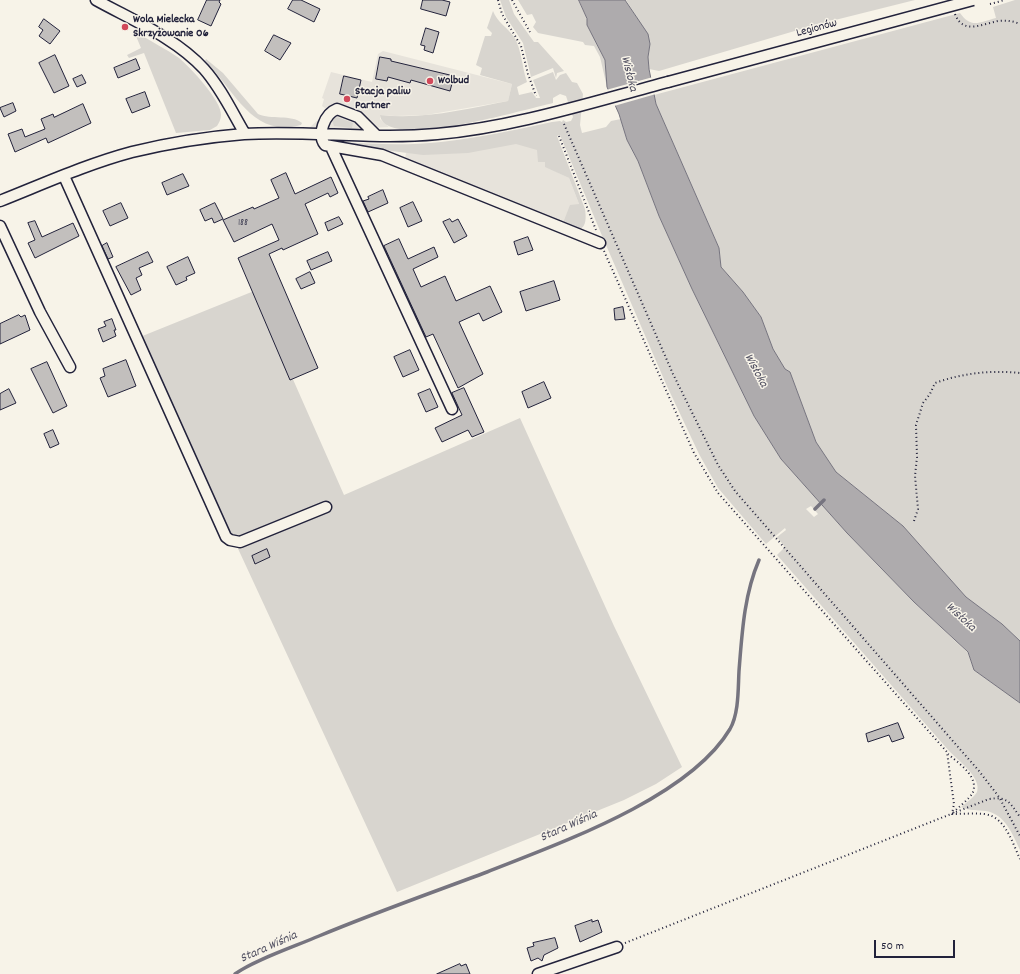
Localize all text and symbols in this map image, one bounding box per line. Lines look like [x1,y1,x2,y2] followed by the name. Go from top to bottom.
[133,13,209,41] place label: Wola Mielecka Skrzyżowanie 06
[795,17,839,41] street label: Legionów
[120,22,130,32] marker: Wola Mielecka Skrzyżowanie 06
[616,55,640,93] water label: Wisłoka
[438,74,469,88] place label: Wolbud
[425,76,435,86] marker: Wolbud
[355,85,411,113] place label: Stacja paliw Partner
[342,94,352,104] marker: Stacja paliw Partner
[238,218,248,230] house number: 188
[740,352,770,390] water label: Wisłoka
[942,600,978,636] water label: Wisłoka
[538,808,600,846] water label: Stara Wiśnia
[238,929,300,967] water label: Stara Wiśnia
[876,932,957,958] scale bar
[881,938,904,955] text: 50 m

